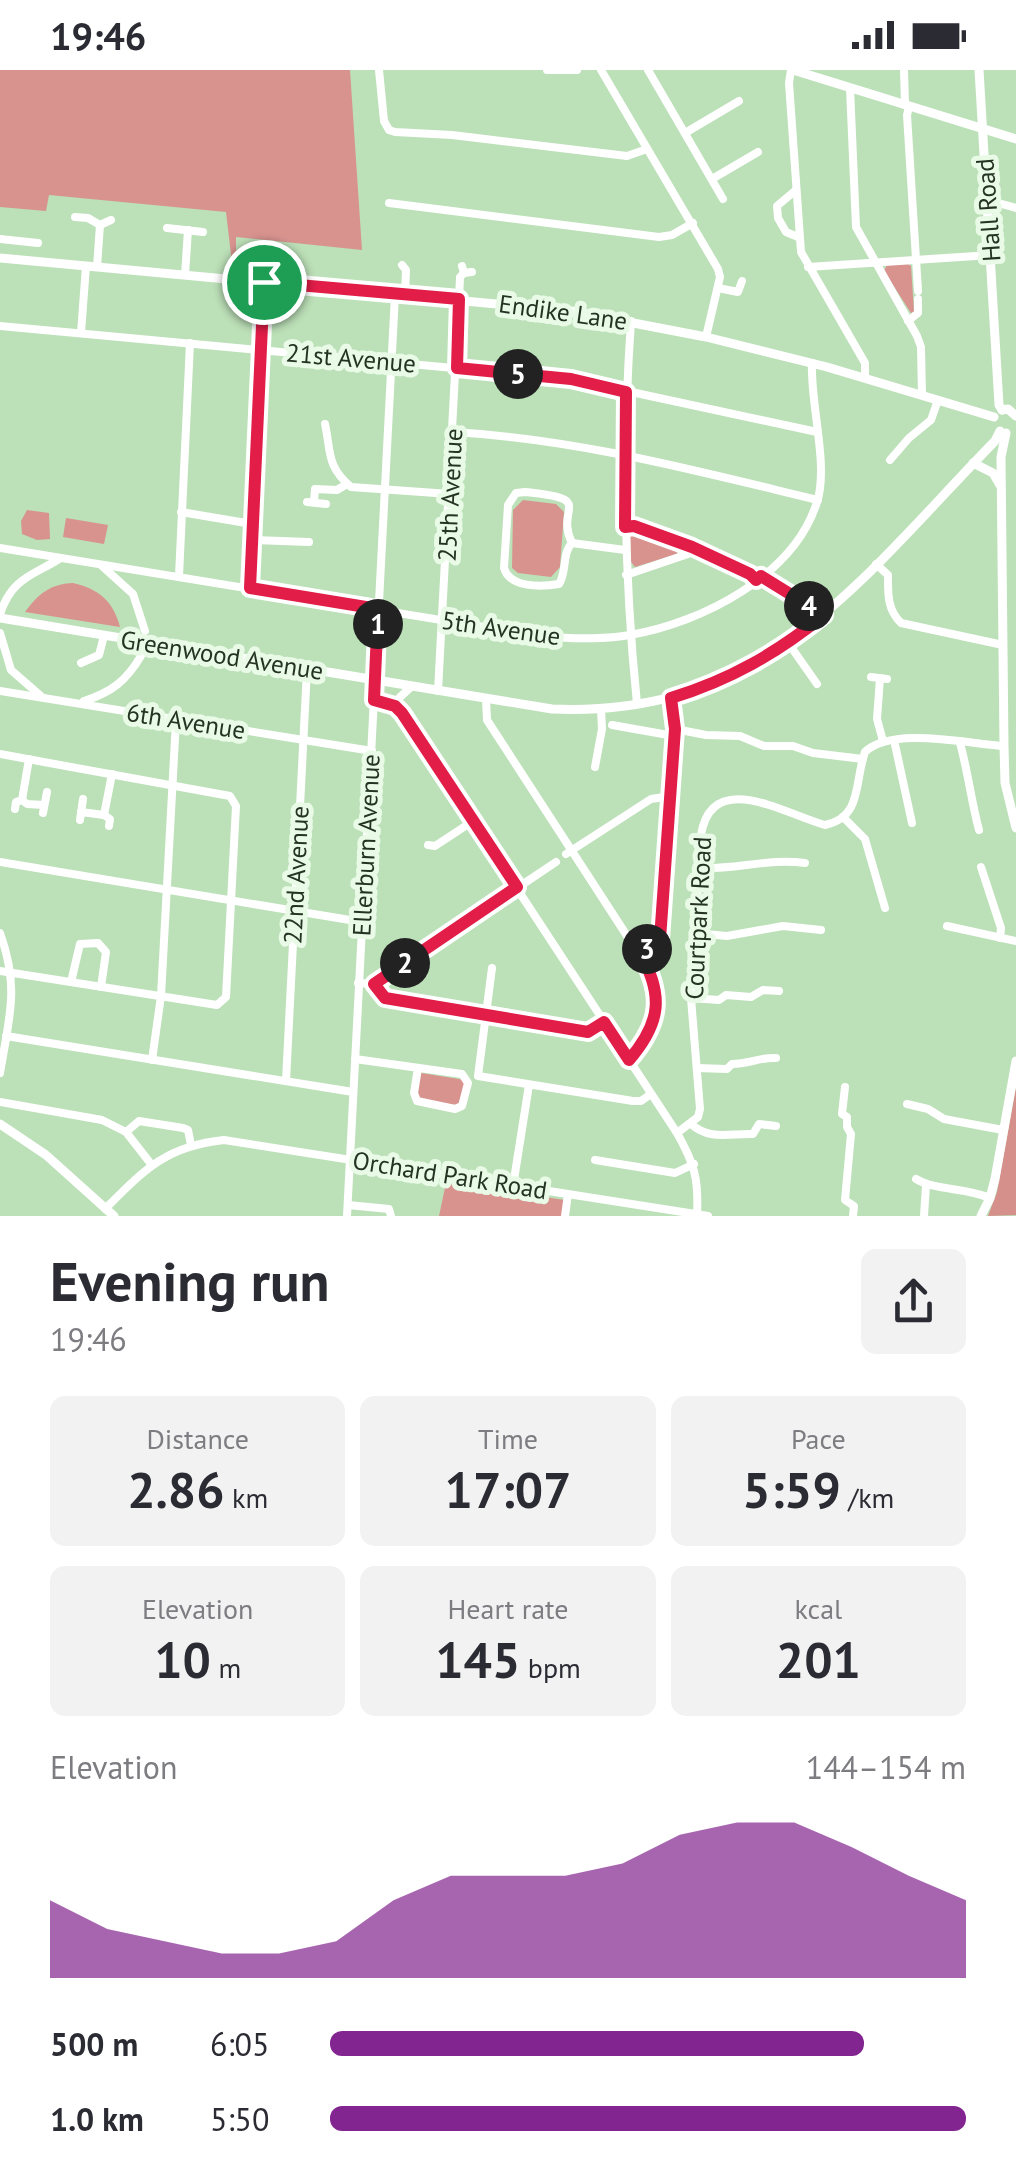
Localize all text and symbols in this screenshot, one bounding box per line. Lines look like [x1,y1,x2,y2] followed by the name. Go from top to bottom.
[50,11,146,60] text: 19:46
[968,157,1008,263] street label: Hall Road
[222,240,307,325] pin
[237,255,292,310] icon: arrive
[497,287,629,337] street label: Endike Lane
[285,336,417,380] street label: 21st Avenue
[493,349,543,399] pin: 5
[510,355,526,392] text: 5
[431,428,469,562] street label: 25th Avenue
[784,581,834,631] pin: 4
[801,587,817,624] text: 4
[353,599,403,649] pin: 1
[439,604,563,652] street label: 5th Avenue
[370,605,386,642] text: 1
[118,623,326,687] street label: Greenwood Avenue
[124,696,248,746] street label: 6th Avenue
[345,753,387,937] street label: Ellerburn Avenue
[276,805,316,945] street label: 22nd Avenue
[678,836,718,1000] street label: Courtpark Road
[622,924,672,974] pin: 3
[639,930,655,967] text: 3
[380,938,430,988] pin: 2
[397,944,413,981] text: 2
[351,1144,549,1206] street label: Orchard Park Road
[50,1245,330,1316] text: Evening run
[861,1249,966,1354] button: share
[50,1318,127,1360] text: 19:46
[146,1420,249,1457] text: Distance
[478,1420,538,1457] text: Time
[791,1420,846,1457] text: Pace
[127,1457,225,1522] text: 2.86
[445,1457,571,1522] text: 17:07
[742,1457,841,1522] text: 5:59
[225,1479,268,1516] text: km
[841,1479,894,1516] text: /km
[142,1590,253,1627] text: Elevation
[447,1590,569,1627] text: Heart rate
[794,1590,842,1627] text: kcal
[154,1627,211,1692] text: 10
[435,1627,520,1692] text: 145
[776,1627,861,1692] text: 201
[211,1649,241,1686] text: m
[520,1649,581,1686] text: bpm
[50,1746,177,1788] text: Elevation
[806,1746,966,1788] text: 144–154 m
[50,2023,138,2065] text: 500 m
[210,2023,269,2065] text: 6:05
[50,2098,144,2140] text: 1.0 km
[210,2098,269,2140] text: 5:50

